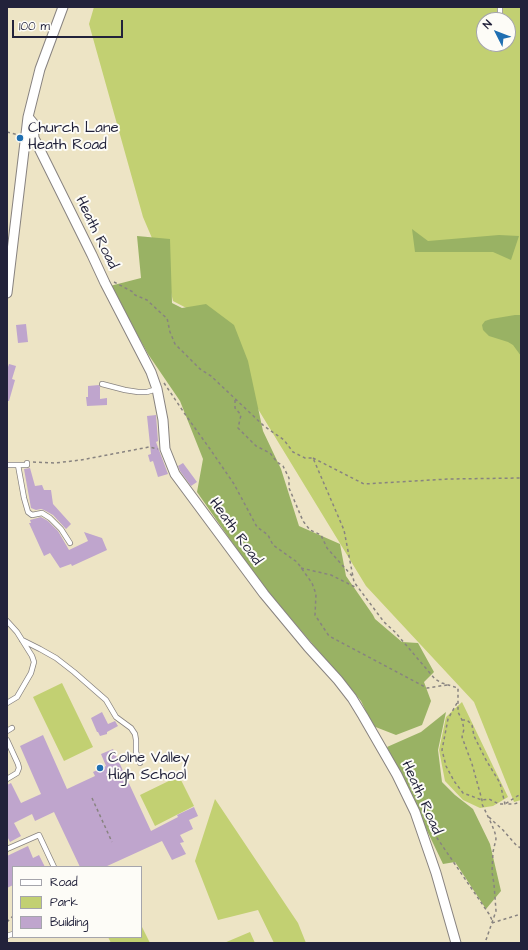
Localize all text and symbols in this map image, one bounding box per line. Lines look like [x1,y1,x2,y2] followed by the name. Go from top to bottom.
[14,12,125,38] scale bar
[476,12,516,52] north arrow
[480,17,495,32] text: N
[19,18,50,35] text: 100 m
[28,120,118,155] place label: Church Lane Heath Road
[15,133,25,143] marker: Church Lane Heath Road
[71,194,121,272] street label: Heath Road
[205,495,265,569] street label: Heath Road
[108,750,189,785] place label: Colne Valley High School
[397,758,445,838] street label: Heath Road
[95,763,105,773] marker: Colne Valley High School
[12,866,142,938] legend
[50,874,78,891] text: Road
[50,894,78,911] text: Park
[50,914,88,931] text: Building

